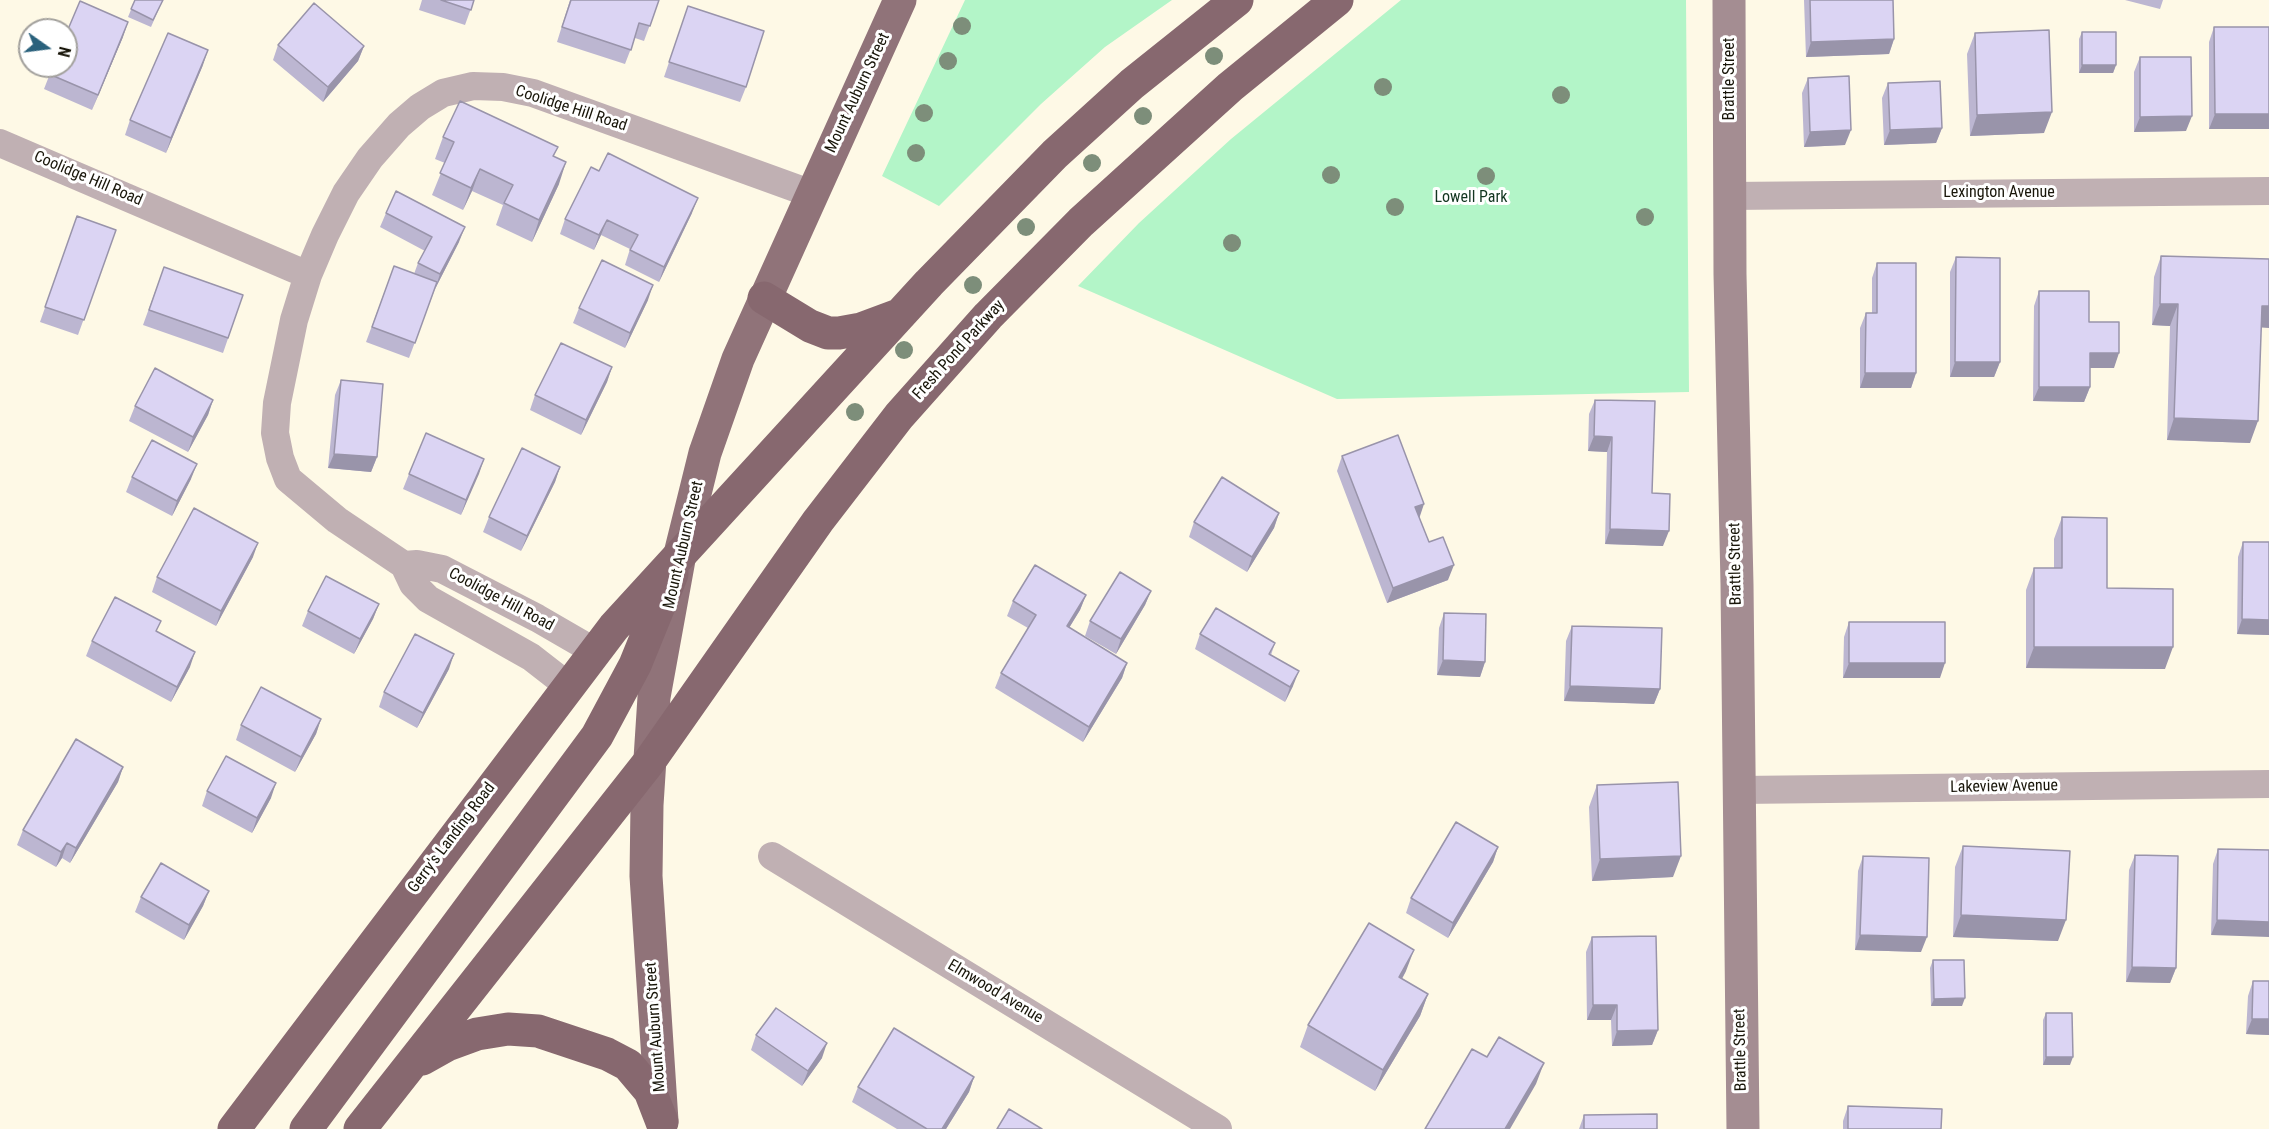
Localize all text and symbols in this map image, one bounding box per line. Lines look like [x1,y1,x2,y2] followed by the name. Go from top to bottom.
[18,18,78,78] north arrow
[822,30,894,156] street label: Mount Auburn Street
[1720,38,1740,120] street label: Brattle Street
[54,45,74,59] text: N
[513,82,629,136] street label: Coolidge Hill Road
[31,147,145,211] street label: Coolidge Hill Road
[1943,183,2055,203] street label: Lexington Avenue
[1434,188,1508,208] park label: Lowell Park
[909,296,1009,404] street label: Fresh Pond Parkway
[660,479,708,611] street label: Mount Auburn Street
[1726,522,1746,606] street label: Brattle Street
[445,564,557,636] street label: Coolidge Hill Road
[1950,776,2058,798] street label: Lakeview Avenue
[404,779,500,897] street label: Gerry's Landing Road
[944,956,1046,1028] street label: Elmwood Avenue
[642,961,670,1093] street label: Mount Auburn Street
[1731,1008,1751,1092] street label: Brattle Street

